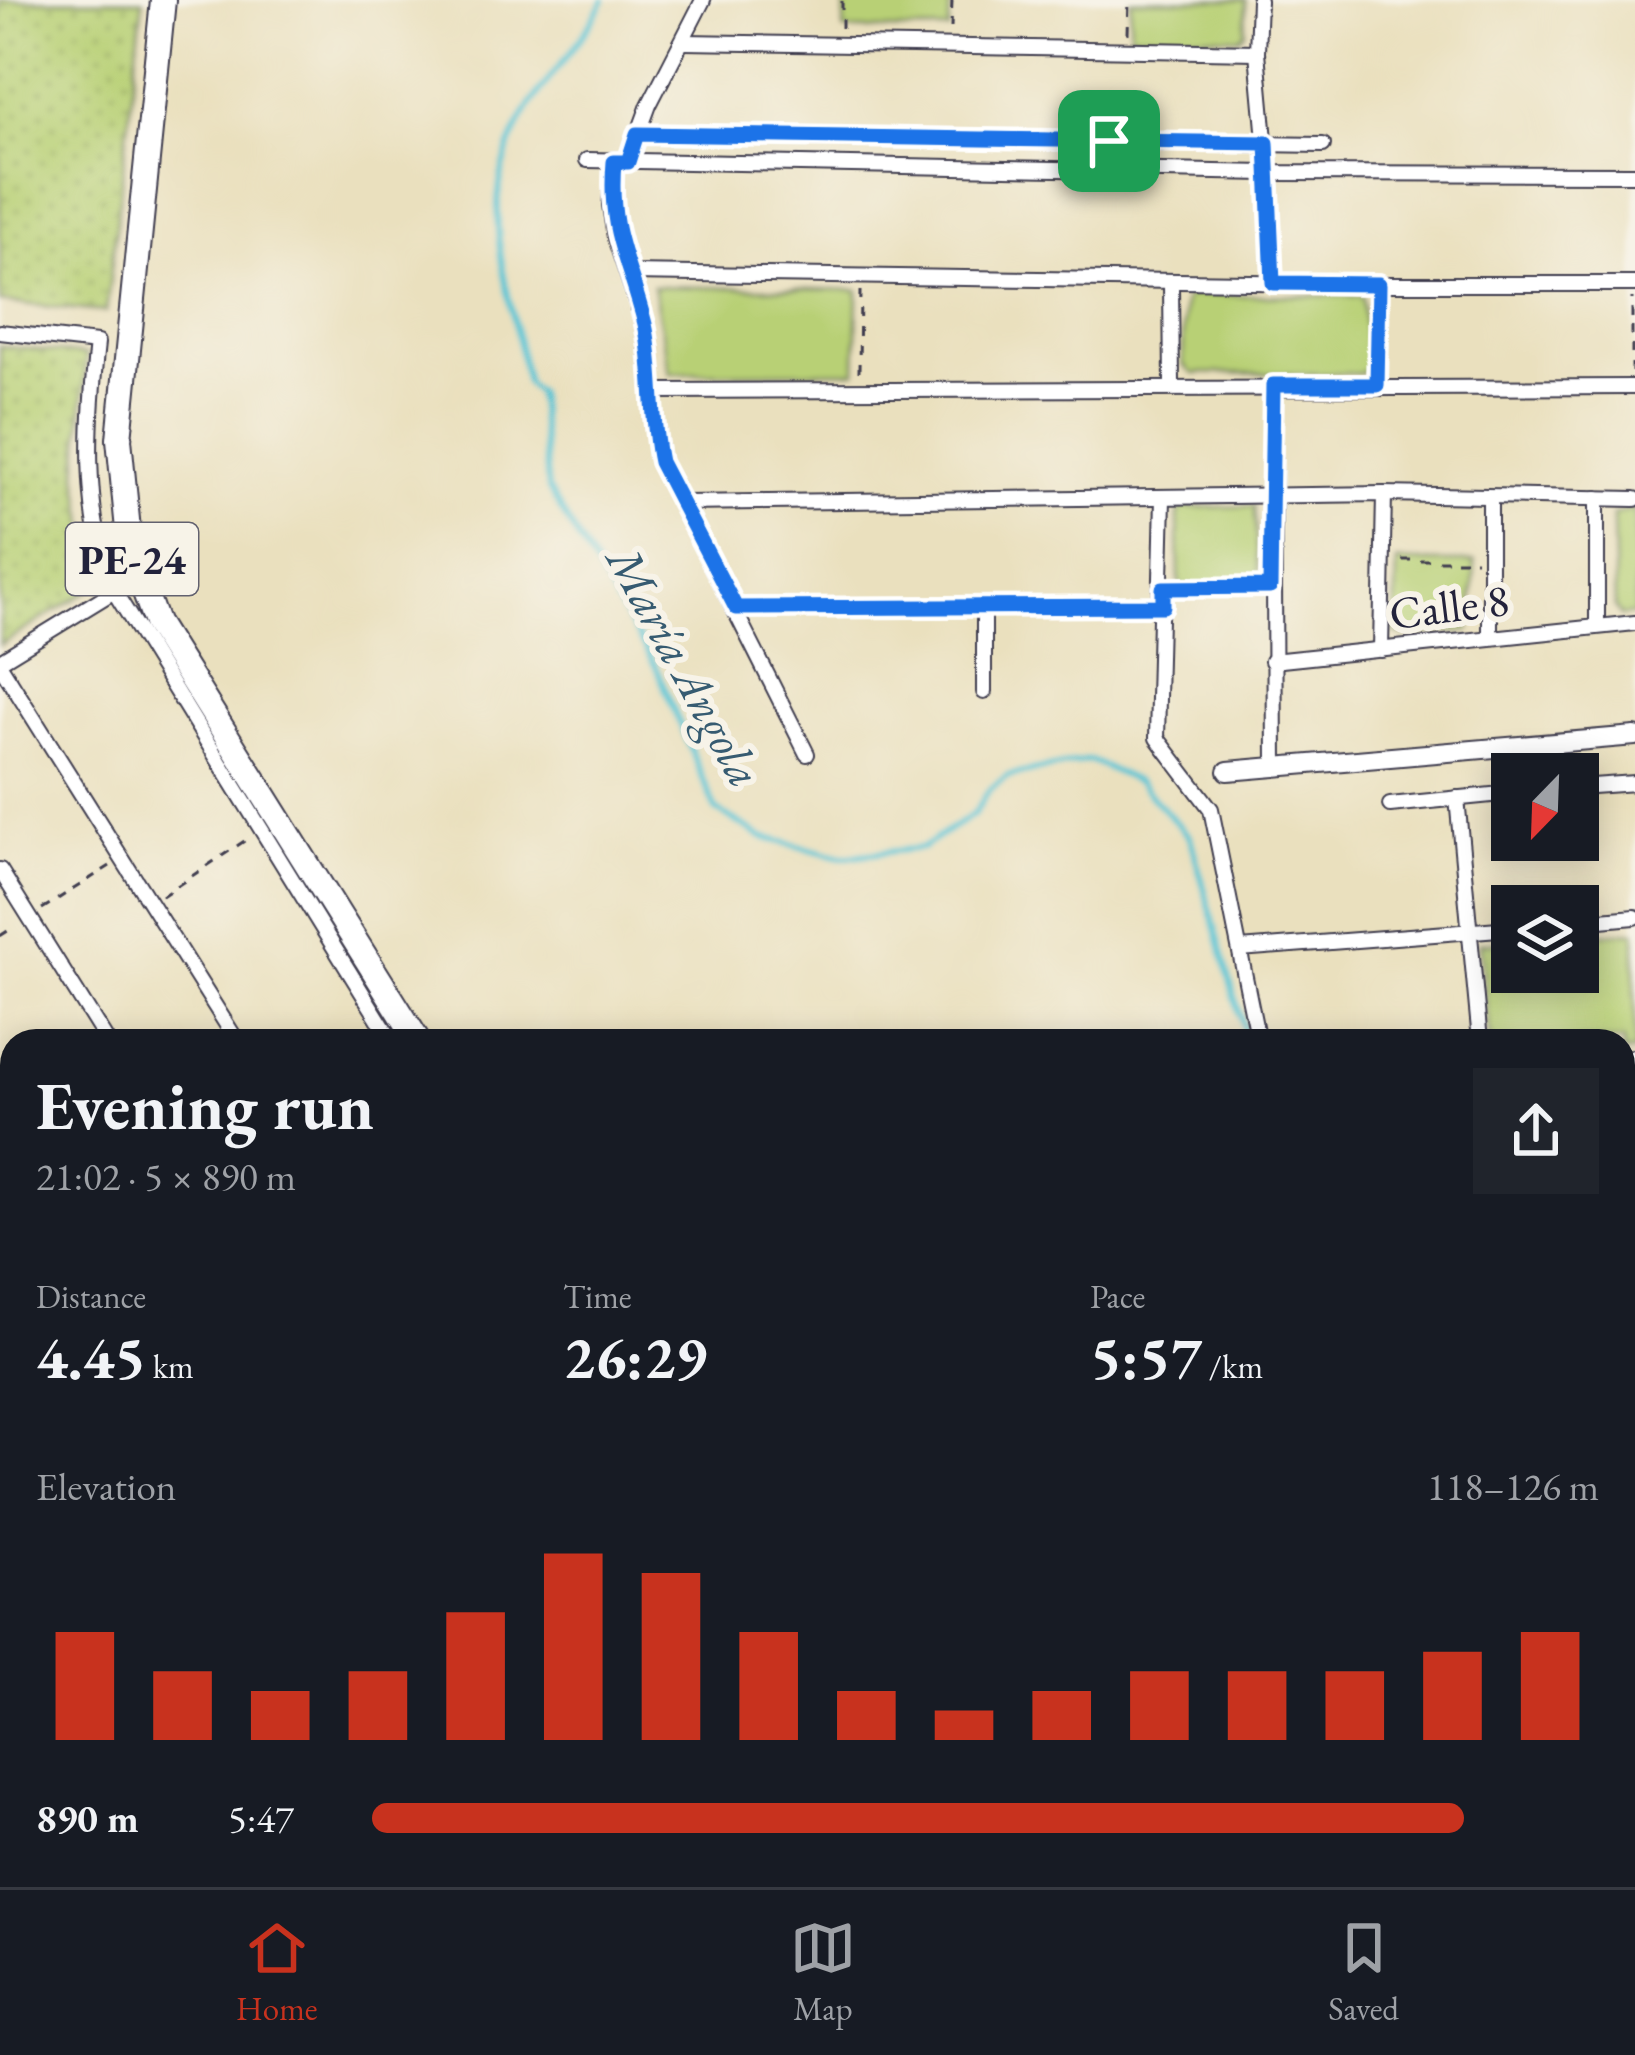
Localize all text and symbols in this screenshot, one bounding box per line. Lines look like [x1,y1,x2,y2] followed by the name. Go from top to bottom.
[1058,90,1160,192] pin
[1076,108,1142,174] icon: arrive
[66,523,198,595] road number: PE-24
[592,532,777,797] water label: María Angola
[1386,570,1512,642] street label: Calle 8
[1491,753,1599,861] north arrow
[1491,753,1599,993] map controls
[1491,885,1599,993] button: layers
[36,1063,374,1149] text: Evening run
[1473,1068,1599,1194] button: share
[36,1151,296,1202] text: 21:02 · 5 × 890 m
[36,1275,146,1318] text: Distance
[563,1275,632,1318] text: Time
[1090,1275,1145,1318] text: Pace
[36,1318,146,1396] text: 4.45
[563,1318,707,1396] text: 26:29
[1090,1318,1202,1396] text: 5:57
[146,1345,194,1388] text: km
[1202,1345,1263,1388] text: /km
[36,1461,176,1512] text: Elevation
[1427,1461,1599,1512] text: 118–126 m
[36,1793,139,1844] text: 890 m
[228,1793,294,1844] text: 5:47
[236,1915,318,2030] tab: Home
[790,1915,856,2030] tab: Map
[1328,1915,1399,2030] tab: Saved

